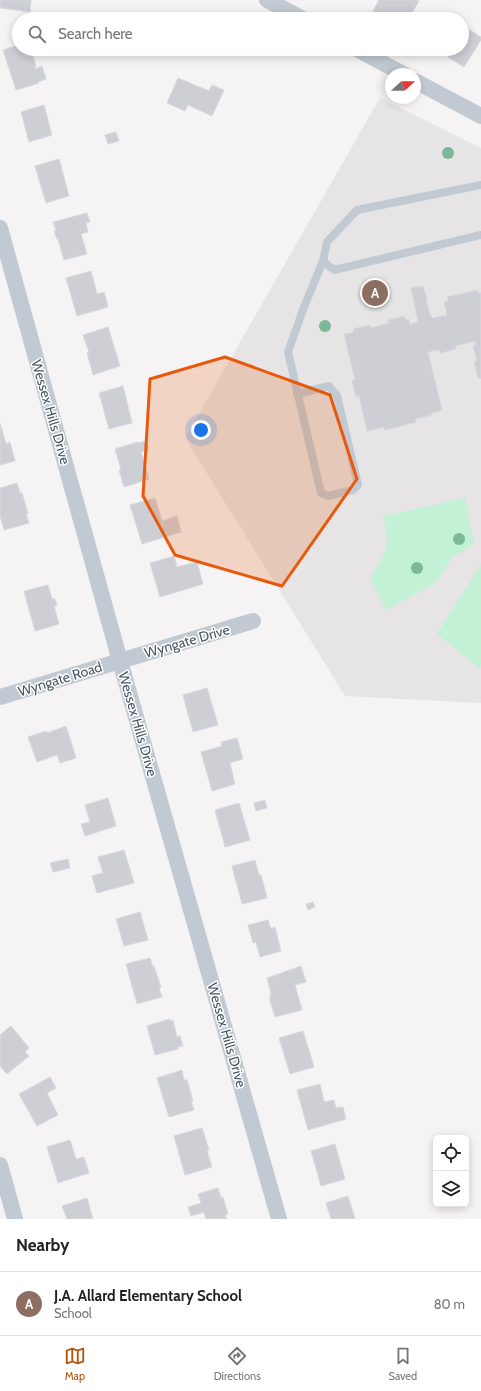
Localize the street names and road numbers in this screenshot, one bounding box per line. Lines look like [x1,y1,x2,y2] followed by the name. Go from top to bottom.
[27,358,75,466] street label: Wessex Hills Drive
[142,620,232,662] street label: Wyngate Drive
[16,658,104,700] street label: Wyngate Road
[114,670,162,778] street label: Wessex Hills Drive
[203,981,251,1089] street label: Wessex Hills Drive

